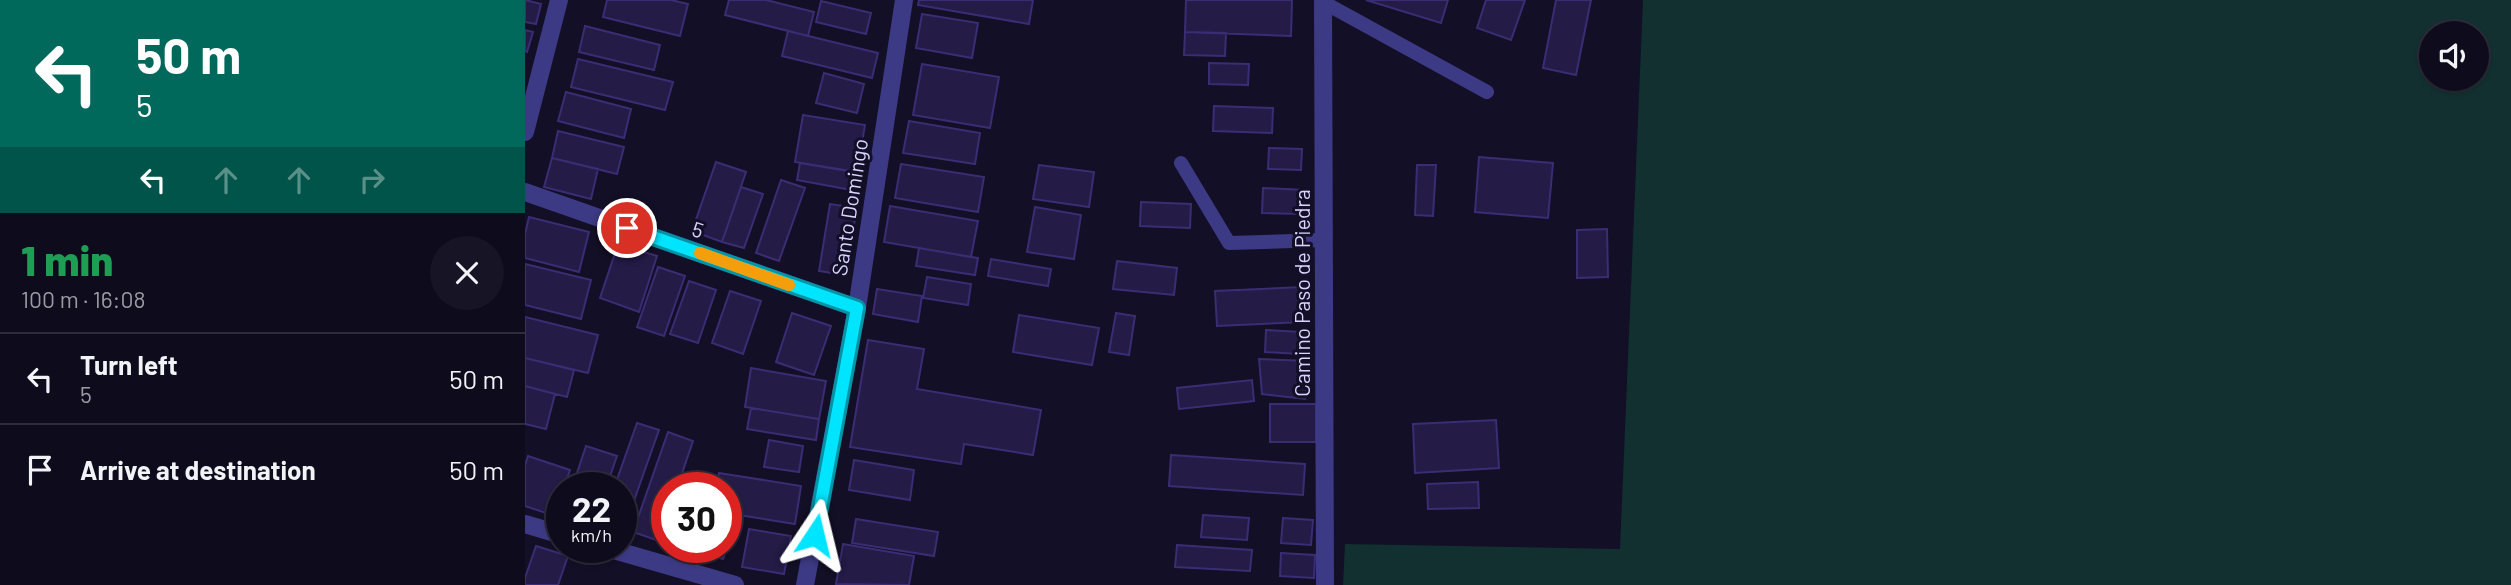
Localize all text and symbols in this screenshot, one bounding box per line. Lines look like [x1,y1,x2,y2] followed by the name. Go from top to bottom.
[2419,21,2489,91] map controls
[2419,21,2489,91] button: sound
[136,25,241,84] text: 50 m
[21,28,112,119] icon: left
[136,85,152,123] text: 5
[826,137,872,277] street label: Santo Domingo
[134,161,172,199] icon: left
[207,161,245,199] icon: ahead
[280,161,318,199] icon: ahead
[353,161,391,199] icon: right
[1289,189,1314,397] street label: Camino Paso de Piedra
[597,198,657,258] pin
[608,209,646,247] icon: arrive
[689,215,707,243] street label: 5
[21,234,113,284] text: 1 min
[430,236,504,310] button: close
[21,285,145,313] text: 100 m · 16:08
[80,349,178,380] text: Turn left
[21,360,59,398] icon: left
[449,363,504,394] text: 50 m
[80,380,92,408] text: 5
[21,451,59,489] icon: arrive
[80,454,316,485] text: Arrive at destination
[449,454,504,485] text: 50 m
[651,472,742,563] speed limit sign: 30
[572,487,611,529] text: 22
[778,498,852,572] position arrow
[571,524,612,546] text: km/h

